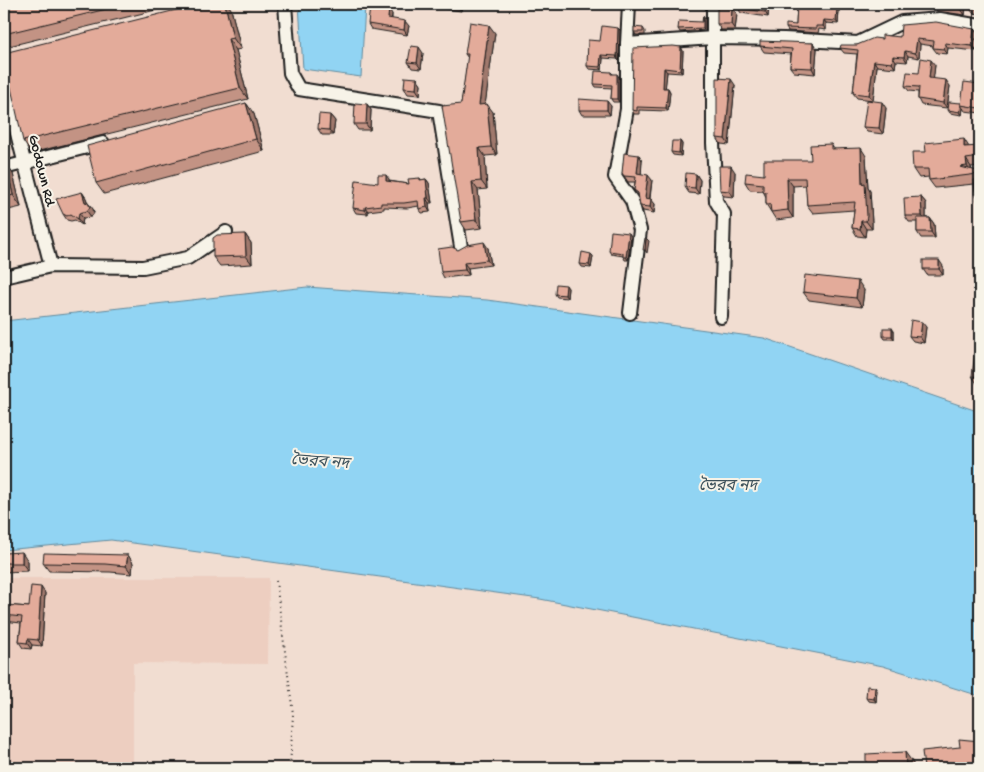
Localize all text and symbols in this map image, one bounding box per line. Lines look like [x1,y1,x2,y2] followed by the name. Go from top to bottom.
[24,133,59,209] street label: Godown Rd
[290,449,353,475] water label: ভৈরব নদ
[699,475,760,497] water label: ভৈরব নদ

